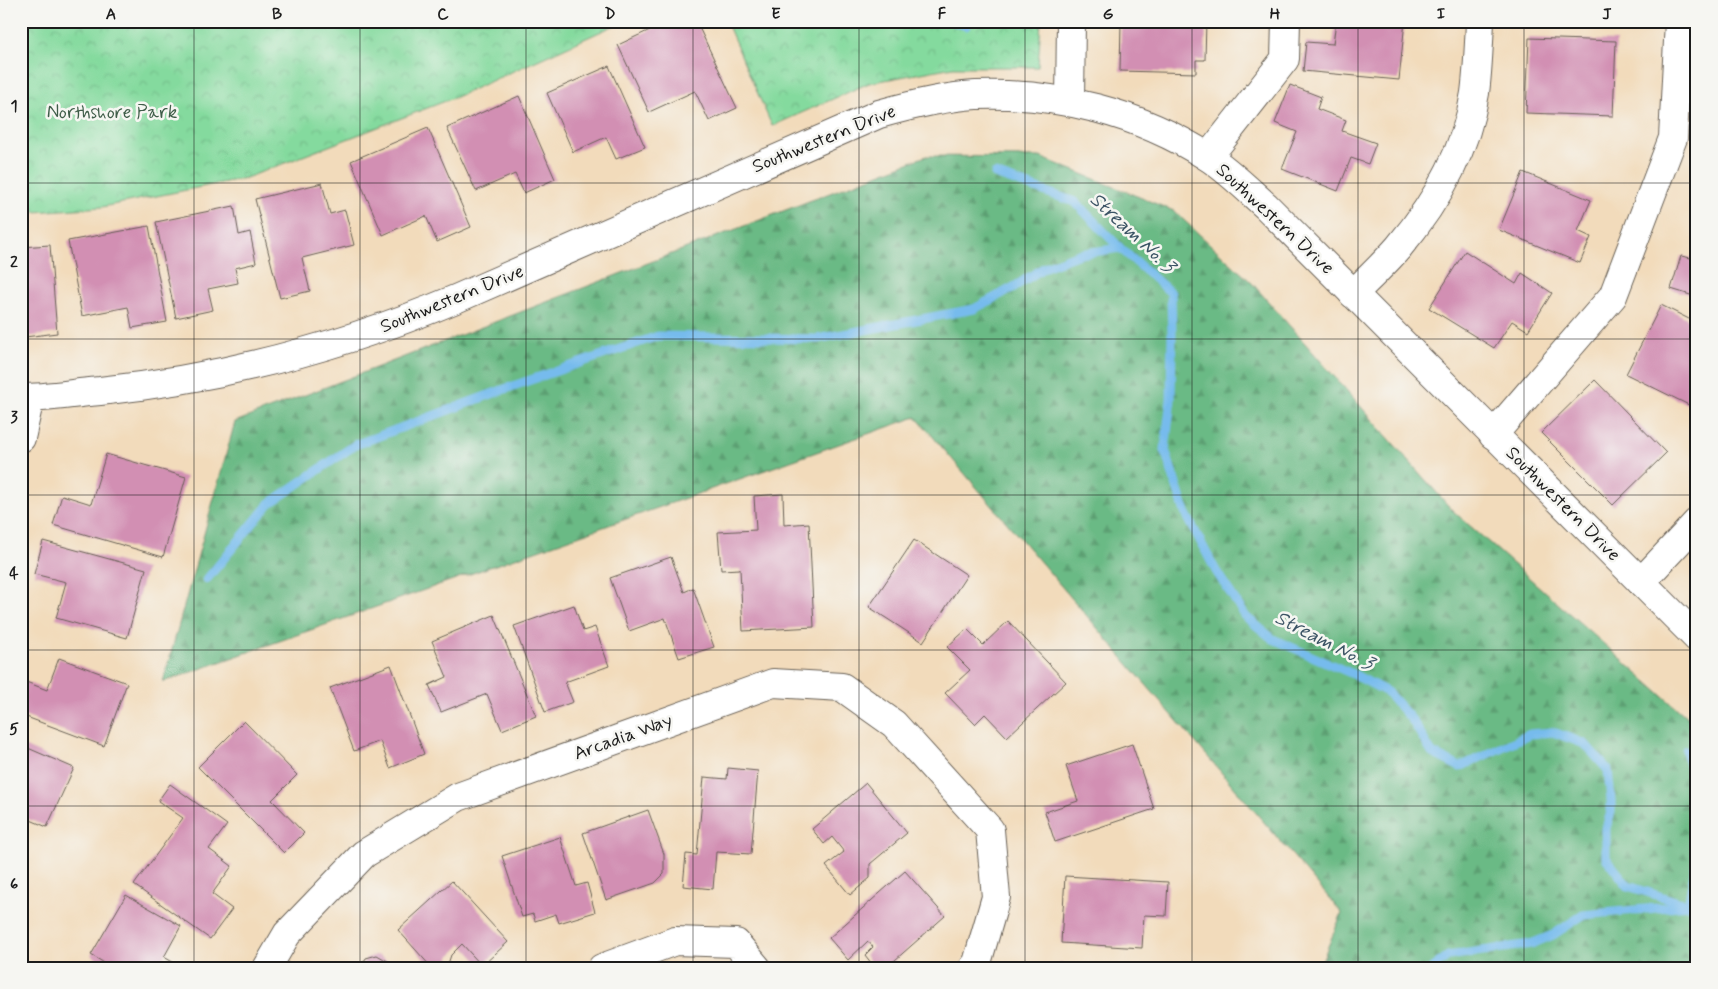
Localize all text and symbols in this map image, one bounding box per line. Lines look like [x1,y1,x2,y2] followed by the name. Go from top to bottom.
[106,4,116,25] text: A
[272,4,282,25] text: B
[437,4,449,25] text: C
[604,4,616,25] text: D
[771,4,781,25] text: E
[938,4,947,25] text: F
[1103,4,1114,25] text: G
[1270,4,1281,25] text: H
[1437,4,1446,25] text: I
[1602,4,1612,25] text: J
[10,96,18,117] text: 1
[748,99,900,179] street label: Southwestern Drive
[47,100,178,125] park label: Northshore Park
[1211,158,1339,280] street label: Southwestern Drive
[1084,187,1183,281] water label: Stream No. 3
[10,252,18,273] text: 2
[376,259,528,339] street label: Southwestern Drive
[10,407,18,428] text: 3
[1500,441,1626,567] street label: Southwestern Drive
[9,563,19,584] text: 4
[1270,605,1380,679] water label: Stream No. 3
[570,708,676,766] street label: Arcadia Way
[9,719,19,740] text: 5
[10,874,18,895] text: 6

